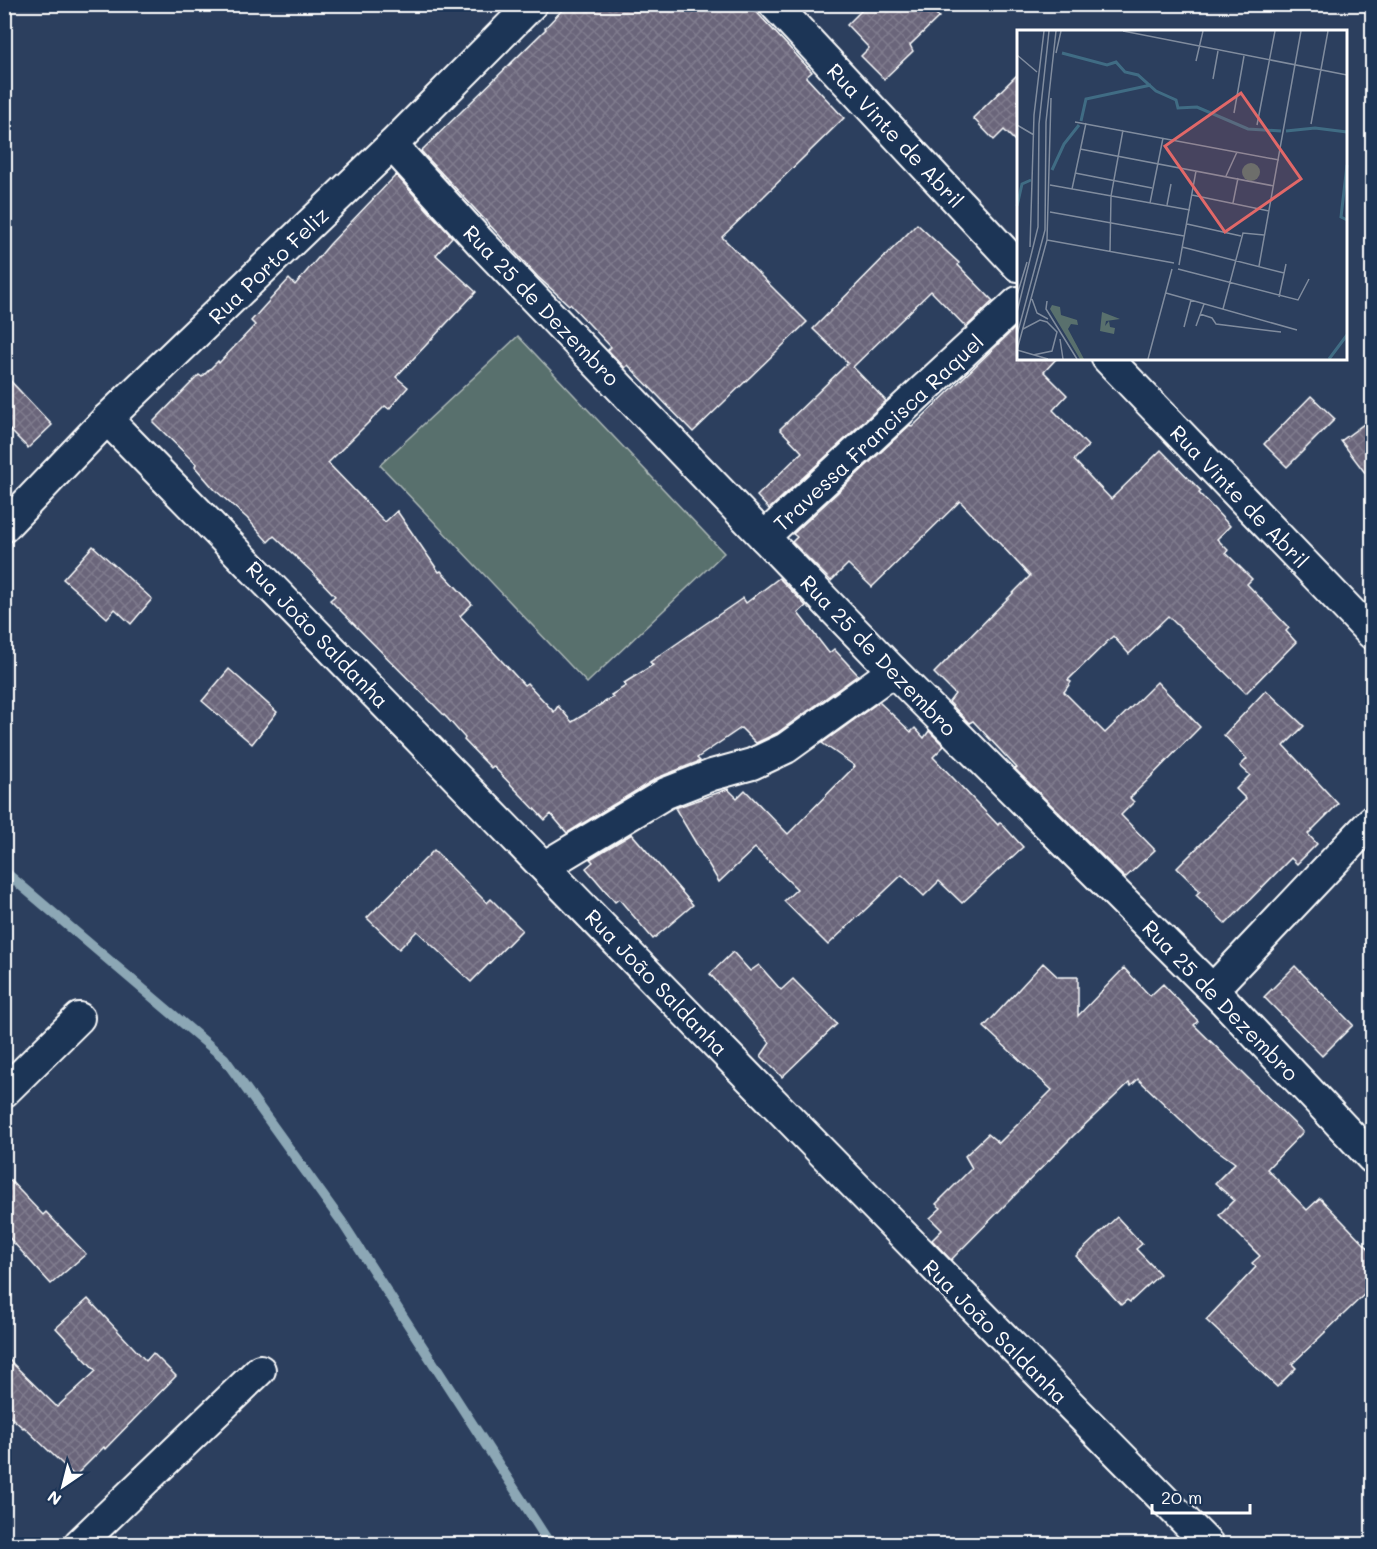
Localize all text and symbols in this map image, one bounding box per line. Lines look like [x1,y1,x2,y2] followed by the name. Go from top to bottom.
[1017,30,1347,360] inset map
[822,57,970,213] street label: Rua Vinte de Abril
[202,201,334,329] street label: Rua Porto Feliz
[458,219,626,391] street label: Rua 25 de Dezembro
[767,327,989,537] street label: Travessa Francisca Raquel
[1165,419,1315,573] street label: Rua Vinte de Abril
[241,555,395,713] street label: Rua João Saldanha
[795,569,963,741] street label: Rua 25 de Dezembro
[580,903,734,1061] street label: Rua João Saldanha
[1137,914,1305,1086] street label: Rua 25 de Dezembro
[918,1253,1074,1409] street label: Rua João Saldanha
[33,1456,93,1516] north arrow
[1152,1477,1250,1515] scale bar
[1161,1485,1202,1509] text: 20 m
[43,1487,65,1511] text: N

